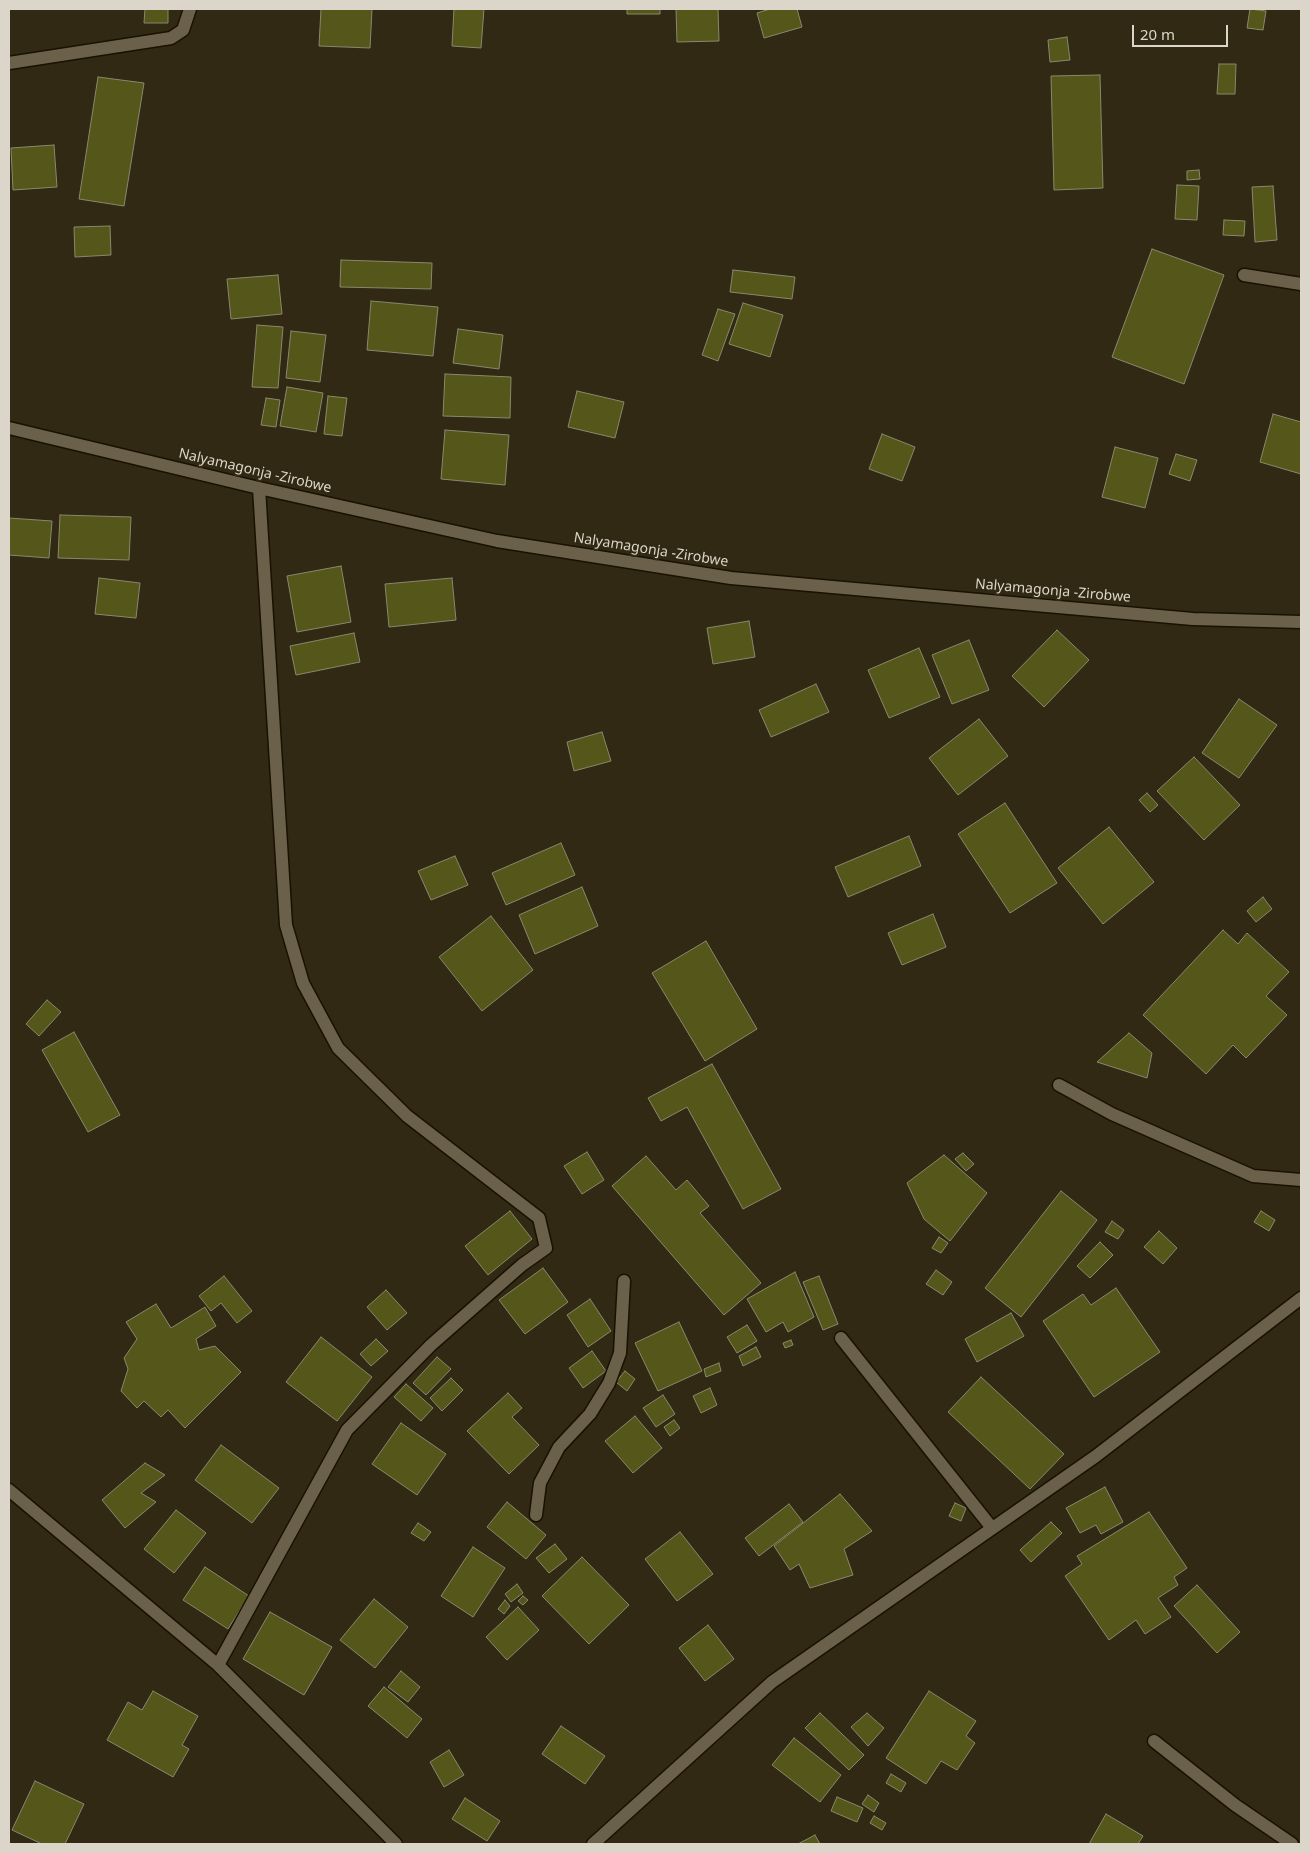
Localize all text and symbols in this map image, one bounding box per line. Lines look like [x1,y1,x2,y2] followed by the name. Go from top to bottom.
[1135,15,1231,47] scale bar
[1140,24,1175,44] text: 20 m
[177,445,333,497] street label: Nalyamagonja -Zirobwe
[573,529,729,571] street label: Nalyamagonja -Zirobwe
[974,576,1132,606] street label: Nalyamagonja -Zirobwe

